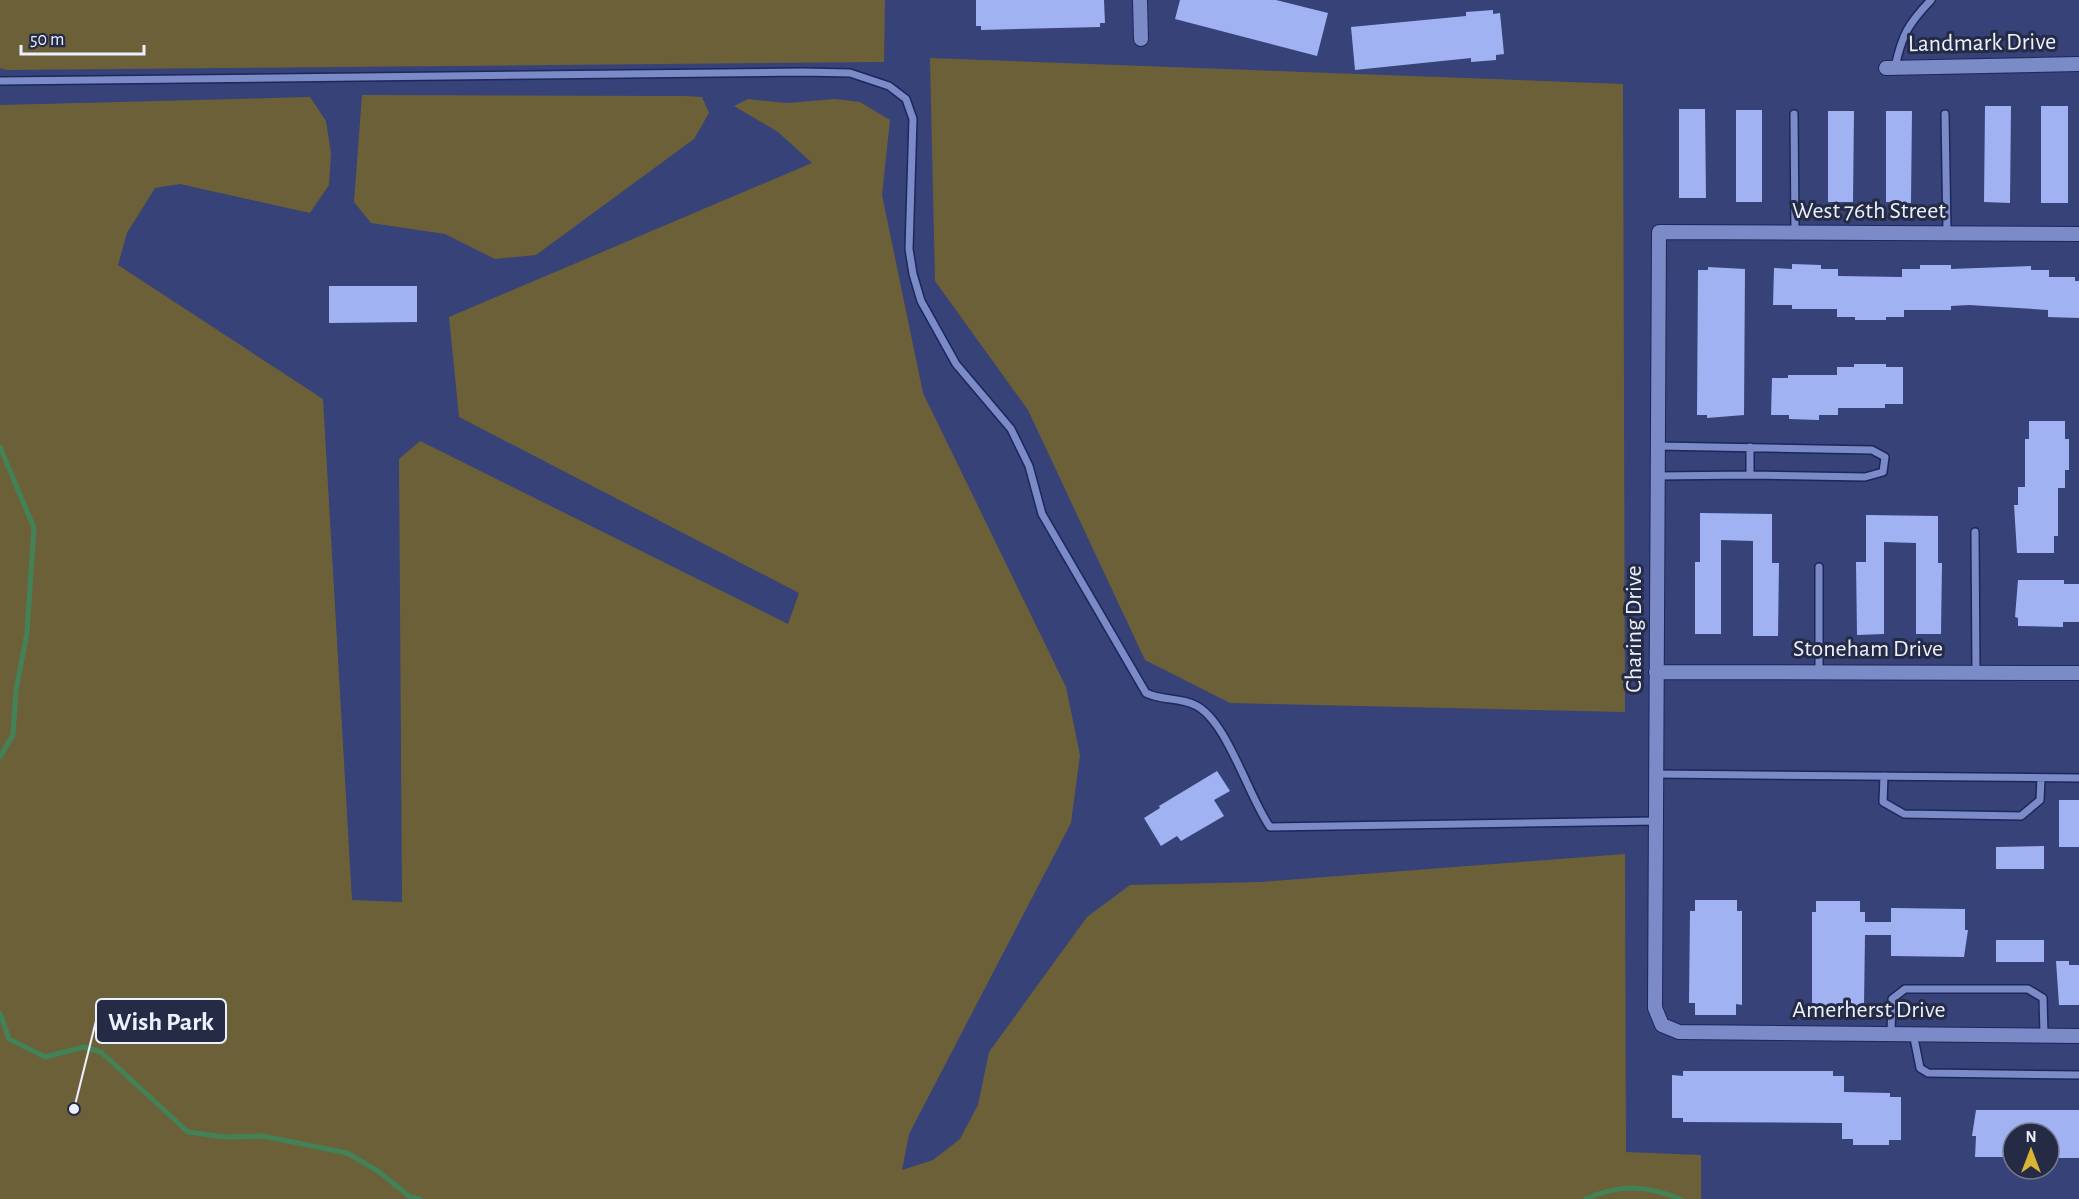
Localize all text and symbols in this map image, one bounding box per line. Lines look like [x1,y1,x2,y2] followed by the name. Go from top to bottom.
[21,18,144,56] scale bar
[1908,30,2056,56] street label: Landmark Drive
[30,31,64,49] text: 50 m
[1792,199,1946,223] street label: West 76th Street
[1622,565,1646,693] street label: Charing Drive
[1793,637,1943,661] street label: Stoneham Drive
[1792,998,1946,1022] street label: Amerherst Drive
[96,999,226,1043] callout: Wish Park
[108,1009,214,1035] text: Wish Park
[2001,1121,2061,1181] north arrow
[2025,1129,2037,1145] text: N

